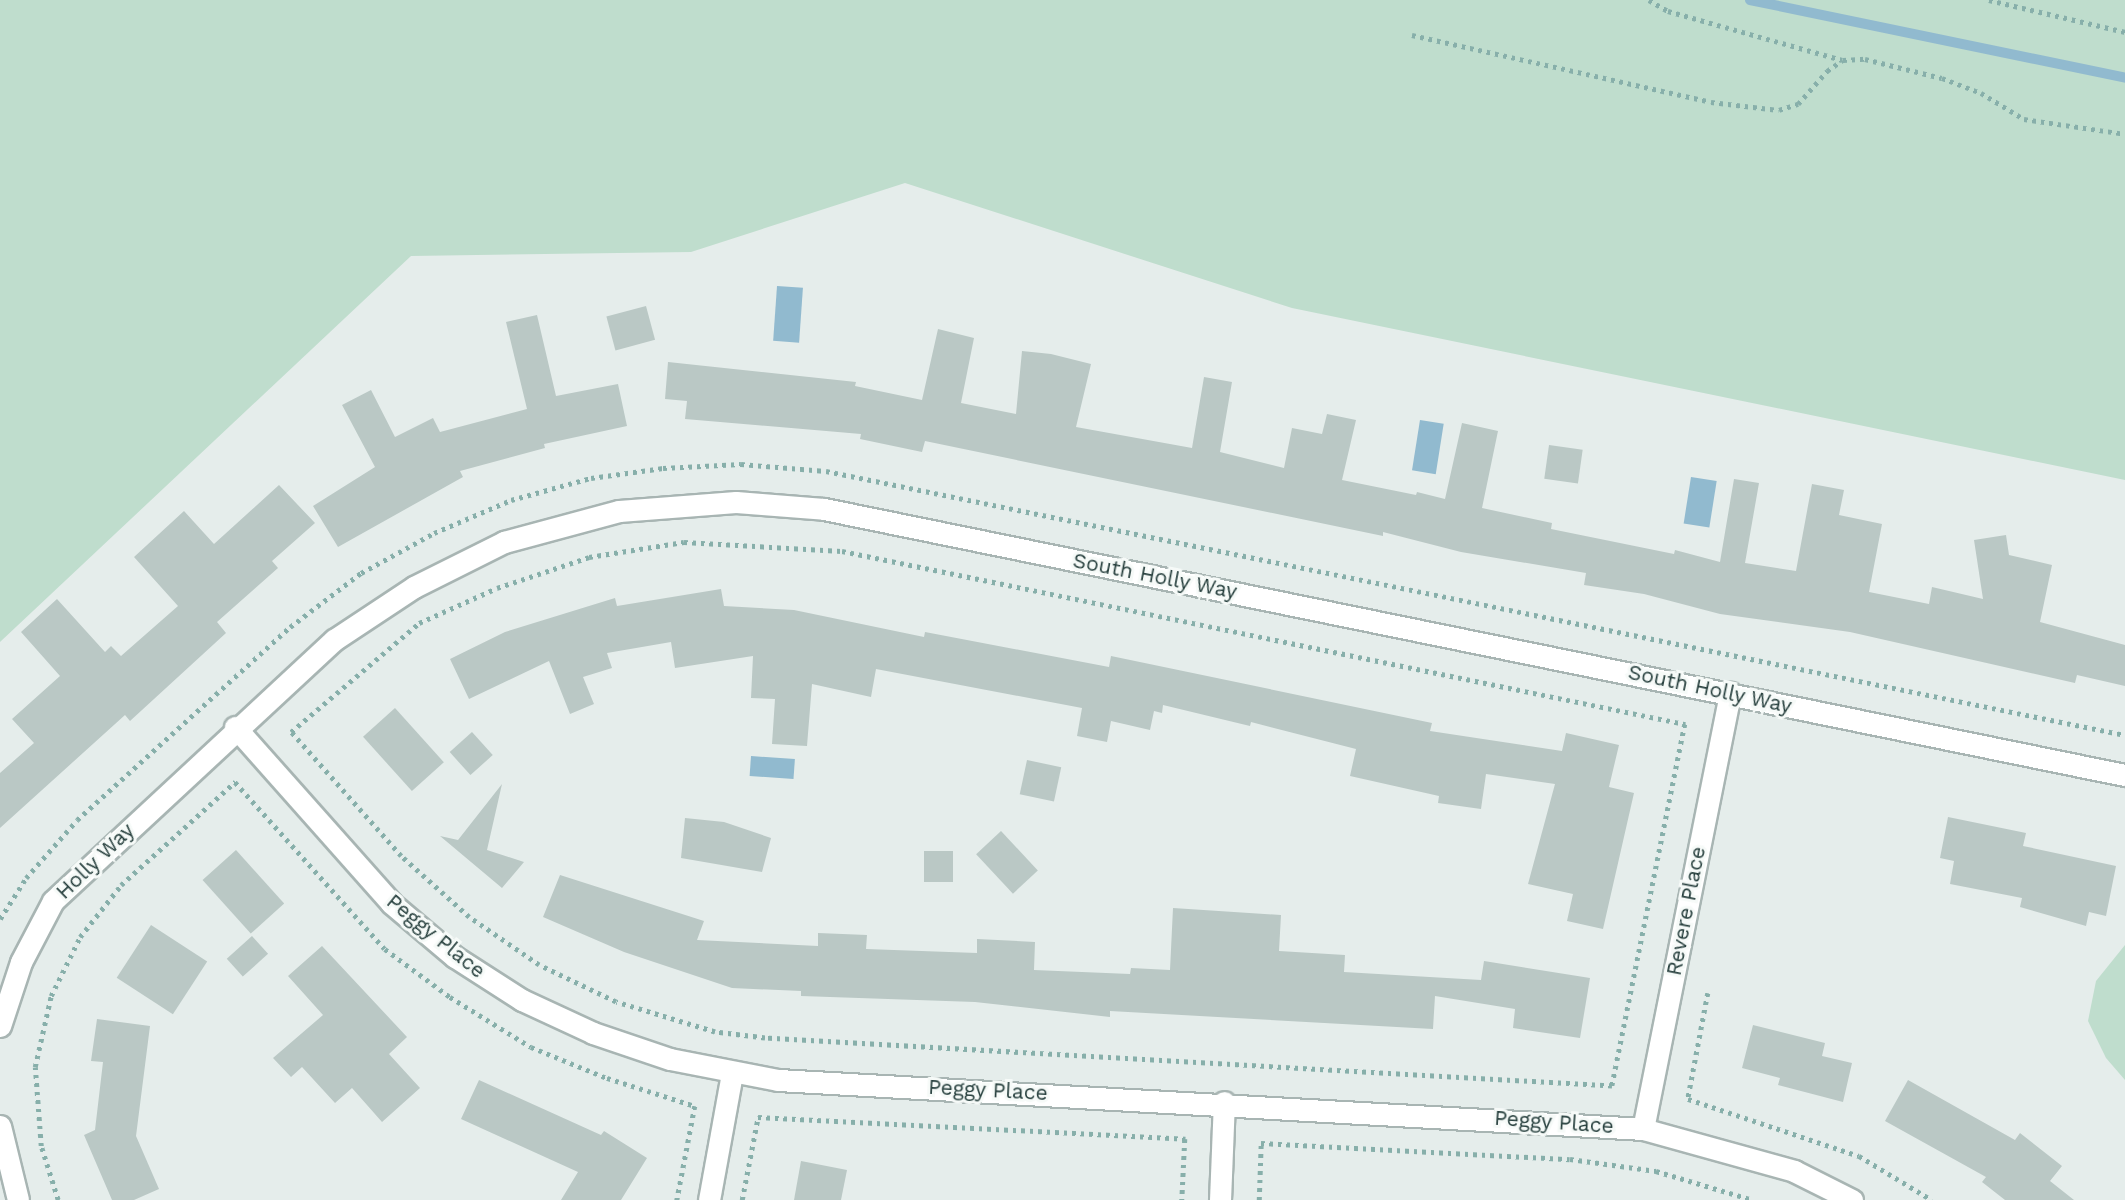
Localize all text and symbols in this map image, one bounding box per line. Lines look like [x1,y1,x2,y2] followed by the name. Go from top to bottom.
[1070,548,1240,604] street label: South Holly Way
[1625,659,1795,719] street label: South Holly Way
[50,817,140,905] street label: Holly Way
[1661,844,1711,978] street label: Revere Place
[381,888,491,984] street label: Peggy Place
[927,1074,1049,1106] street label: Peggy Place
[1493,1105,1615,1139] street label: Peggy Place

